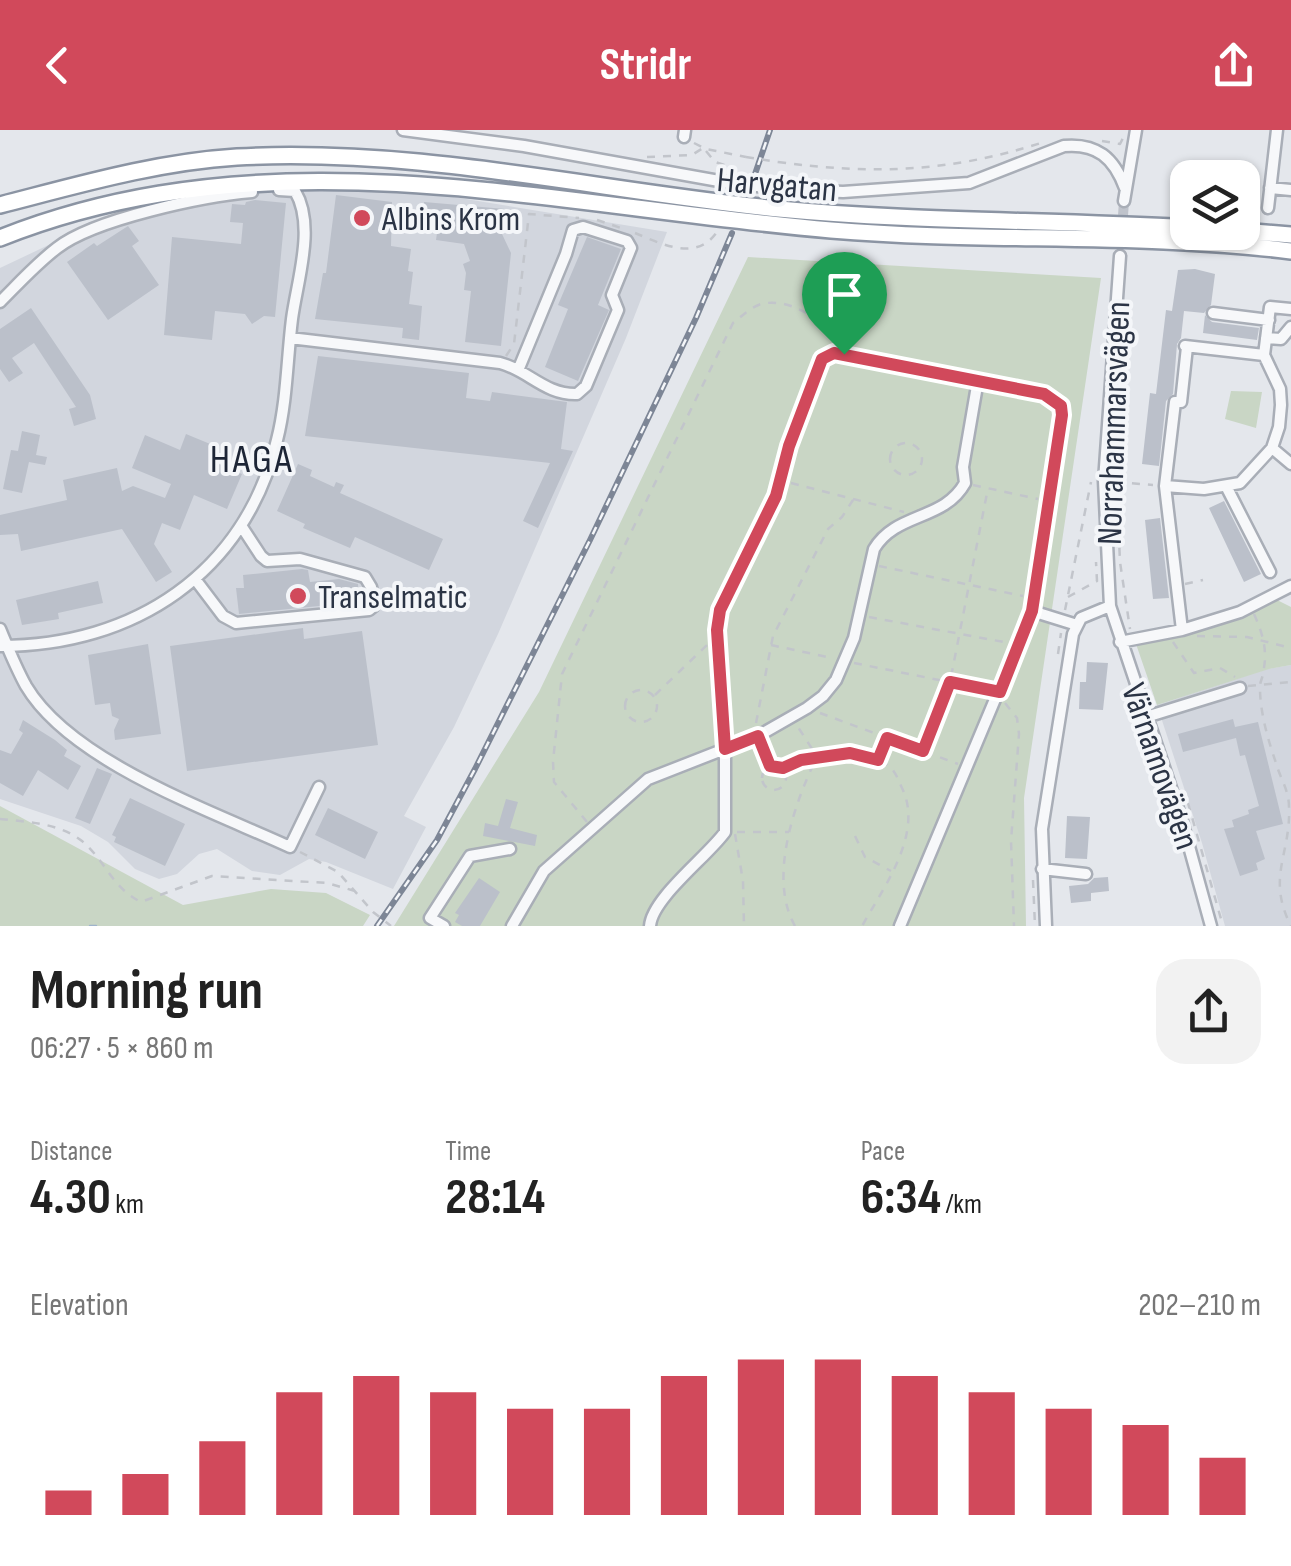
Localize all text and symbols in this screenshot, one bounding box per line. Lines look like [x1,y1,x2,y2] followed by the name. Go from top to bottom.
[30,38,85,93] icon: back
[600,38,691,93] text: Stridr
[1206,38,1261,93] icon: share
[715,159,839,212] street label: Harvgatan
[1170,160,1260,250] map controls
[1170,160,1260,250] button: layers
[381,198,520,241] place label: Albins Krom
[351,207,373,229] marker: Albins Krom
[802,252,887,355] pin
[817,267,872,322] icon: arrive
[1089,301,1140,546] street label: Norrahammarsvägen
[210,436,294,484] district label: HAGA
[318,576,468,619] place label: Transelmatic
[287,585,309,607] marker: Transelmatic
[1111,678,1208,855] street label: Värnamovägen
[30,958,263,1025] text: Morning run
[1156,959,1261,1064] button: share
[30,1029,214,1068] text: 06:27 · 5 × 860 m
[30,1135,113,1168] text: Distance
[445,1135,491,1168] text: Time
[861,1135,905,1168] text: Pace
[30,1168,111,1228] text: 4.30
[445,1168,545,1228] text: 28:14
[861,1168,941,1228] text: 6:34
[111,1188,144,1221] text: km
[941,1188,982,1221] text: /km
[30,1286,129,1325] text: Elevation
[1138,1286,1261,1325] text: 202–210 m

